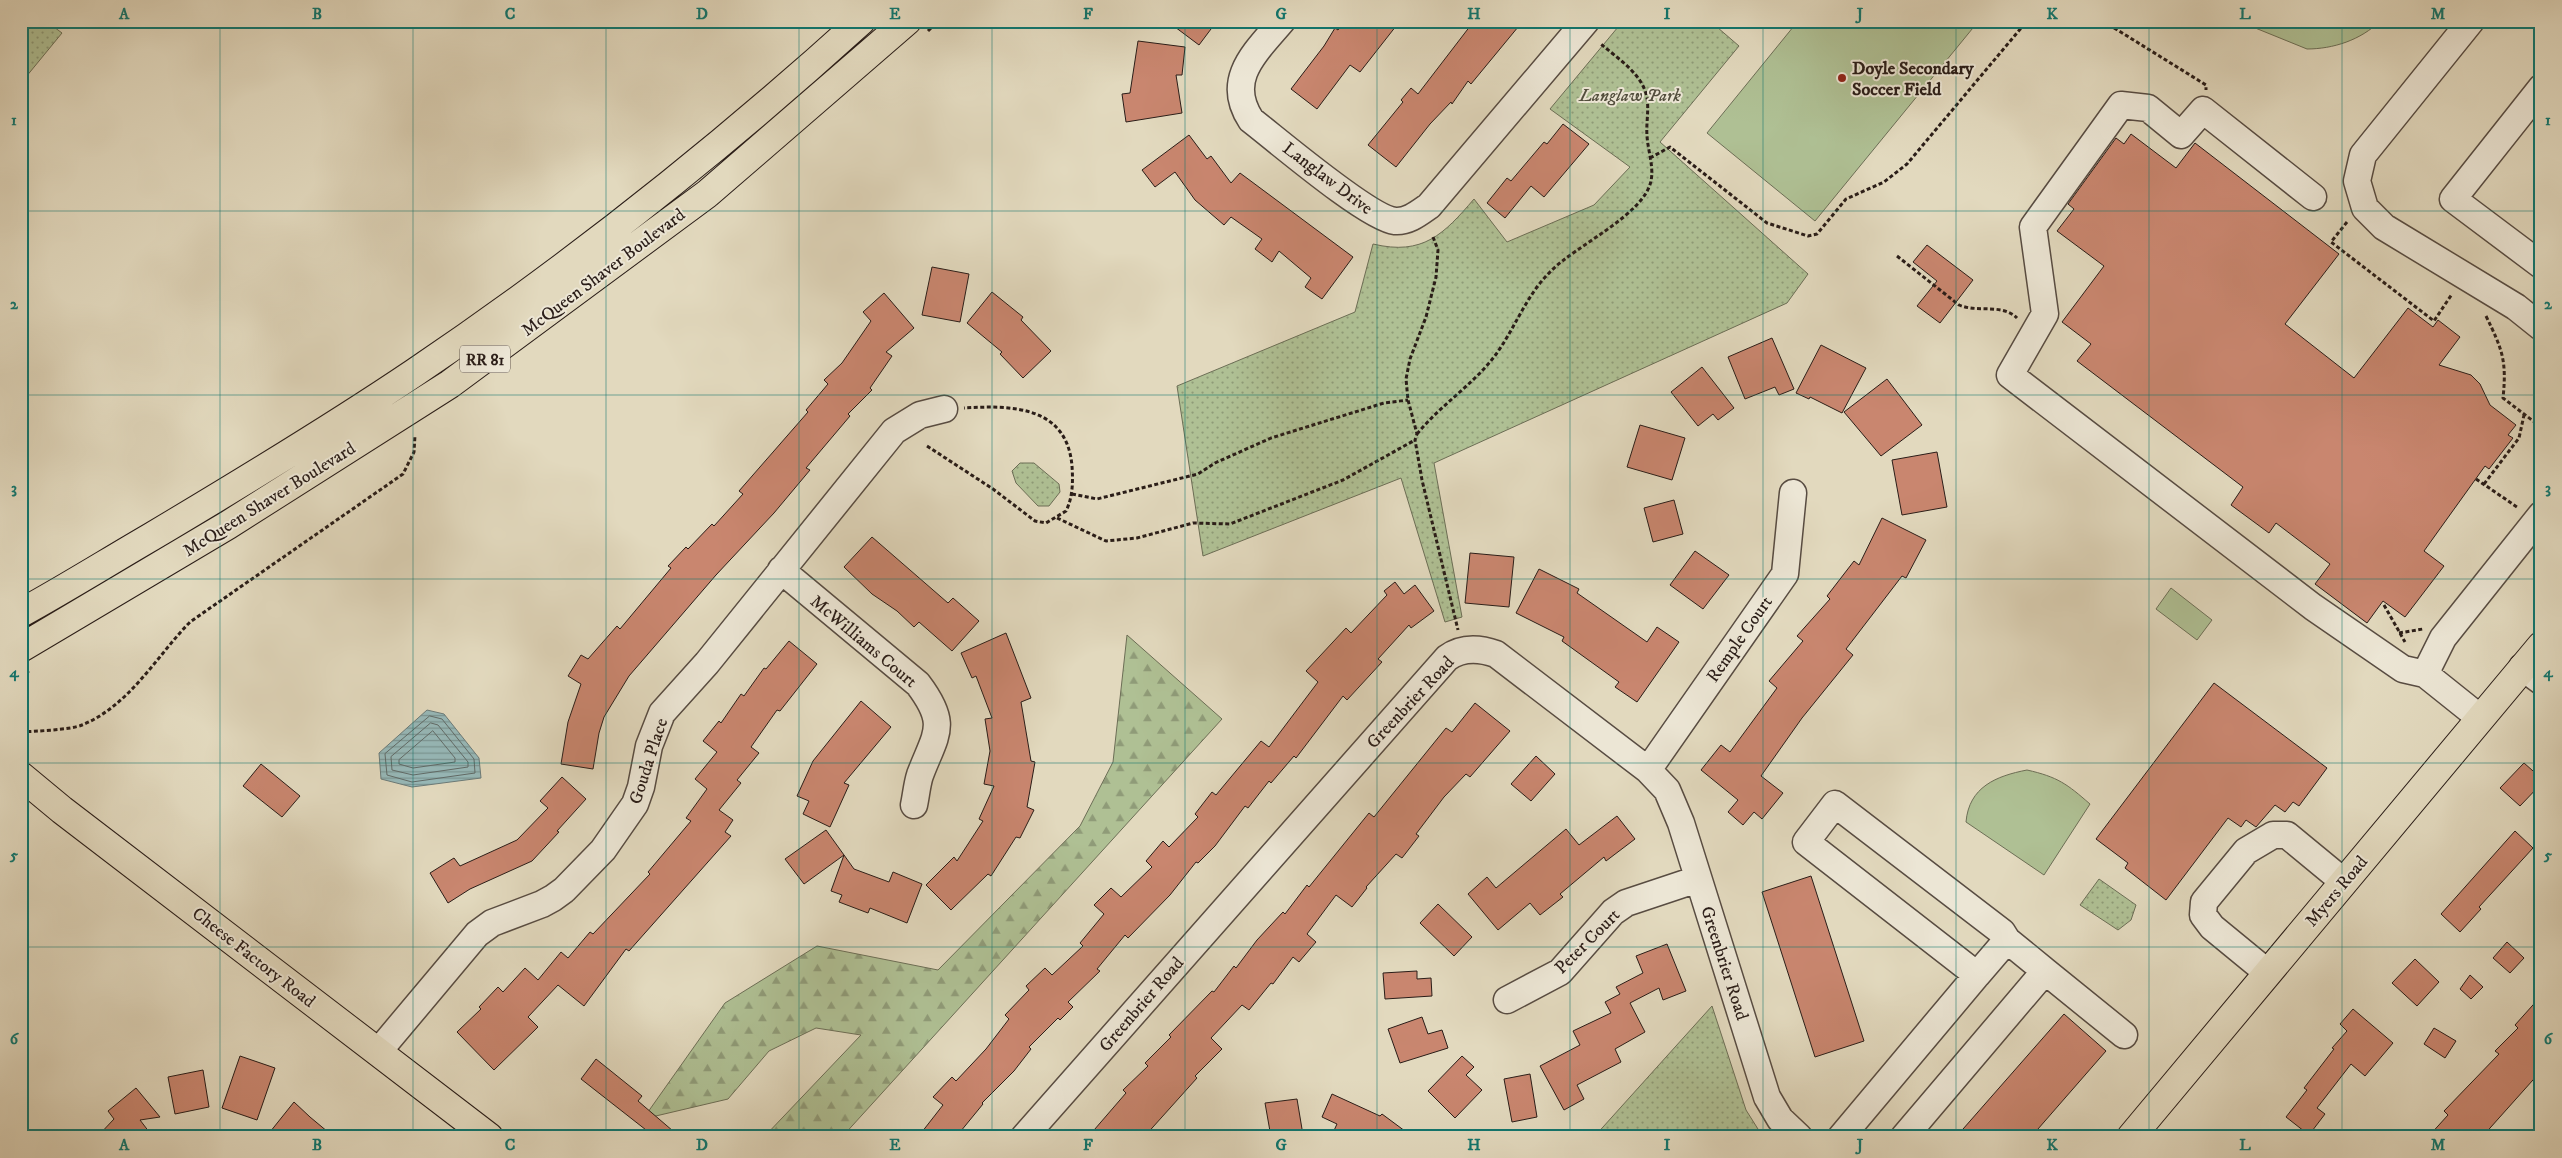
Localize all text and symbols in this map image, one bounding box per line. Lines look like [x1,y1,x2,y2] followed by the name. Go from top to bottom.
[118,4,130,24] text: A
[312,4,322,24] text: B
[505,4,515,24] text: C
[696,4,708,24] text: D
[889,4,901,24] text: E
[1083,4,1093,24] text: F
[1275,4,1287,24] text: G
[1467,4,1481,24] text: H
[1664,4,1671,24] text: I
[1855,4,1864,24] text: J
[2046,4,2058,24] text: K
[2239,4,2251,24] text: L
[2431,4,2446,24] text: M
[1852,58,1974,101] place label: Doyle Secondary Soccer Field
[1836,72,1848,84] marker: Doyle Secondary Soccer Field
[1578,85,1681,107] park label: Langlaw Park
[11,110,17,130] text: 1
[2545,110,2551,130] text: 1
[1278,138,1377,220] street label: Langlaw Drive
[517,204,690,342] street label: McQueen Shaver Boulevard
[10,294,19,314] text: 2
[2544,294,2553,314] text: 2
[460,346,510,372] road number: RR 81
[179,438,360,562] street label: McQueen Shaver Boulevard
[11,478,17,498] text: 3
[2545,478,2551,498] text: 3
[805,591,921,693] street label: McWilliams Court
[1702,592,1778,687] street label: Remple Court
[1362,652,1459,754] street label: Greenbrier Road
[8,662,19,682] text: 4
[2542,662,2553,682] text: 4
[625,716,673,807] street label: Gouda Place
[9,845,18,865] text: 5
[2543,845,2552,865] text: 5
[2301,852,2373,932] street label: Myers Road
[187,903,319,1013] street label: Cheese Factory Road
[1550,904,1625,979] street label: Peter Court
[1695,904,1753,1023] street label: Greenbrier Road
[1095,953,1189,1057] street label: Greenbrier Road
[10,1029,20,1049] text: 6
[2544,1029,2554,1049] text: 6
[118,1135,130,1155] text: A
[312,1135,322,1155] text: B
[505,1135,515,1155] text: C
[696,1135,708,1155] text: D
[889,1135,901,1155] text: E
[1083,1135,1093,1155] text: F
[1275,1135,1287,1155] text: G
[1467,1135,1481,1155] text: H
[1664,1135,1671,1155] text: I
[1855,1135,1864,1155] text: J
[2046,1135,2058,1155] text: K
[2239,1135,2251,1155] text: L
[2431,1135,2446,1155] text: M

